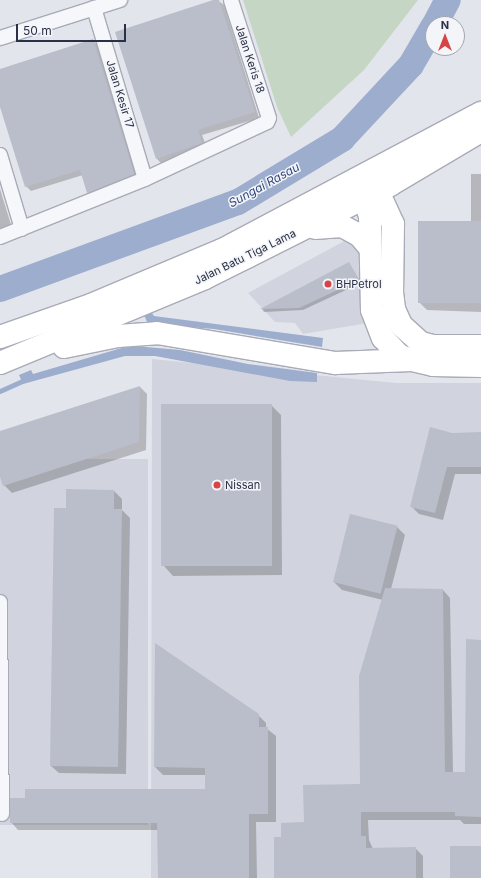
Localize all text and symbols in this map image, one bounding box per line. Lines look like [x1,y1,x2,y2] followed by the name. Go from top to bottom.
[18,16,128,42] scale bar
[425,16,465,56] north arrow
[441,18,449,32] text: N
[23,23,52,38] text: 50 m
[233,23,267,95] street label: Jalan Keris 18
[103,58,137,130] street label: Jalan Kesir 17
[226,160,302,210] water label: Sungai Rasau
[192,227,298,287] street label: Jalan Batu Tiga Lama
[336,277,382,291] place label: BHPetrol
[323,279,333,289] marker: BHPetrol
[225,478,260,492] place label: Nissan
[212,480,222,490] marker: Nissan

